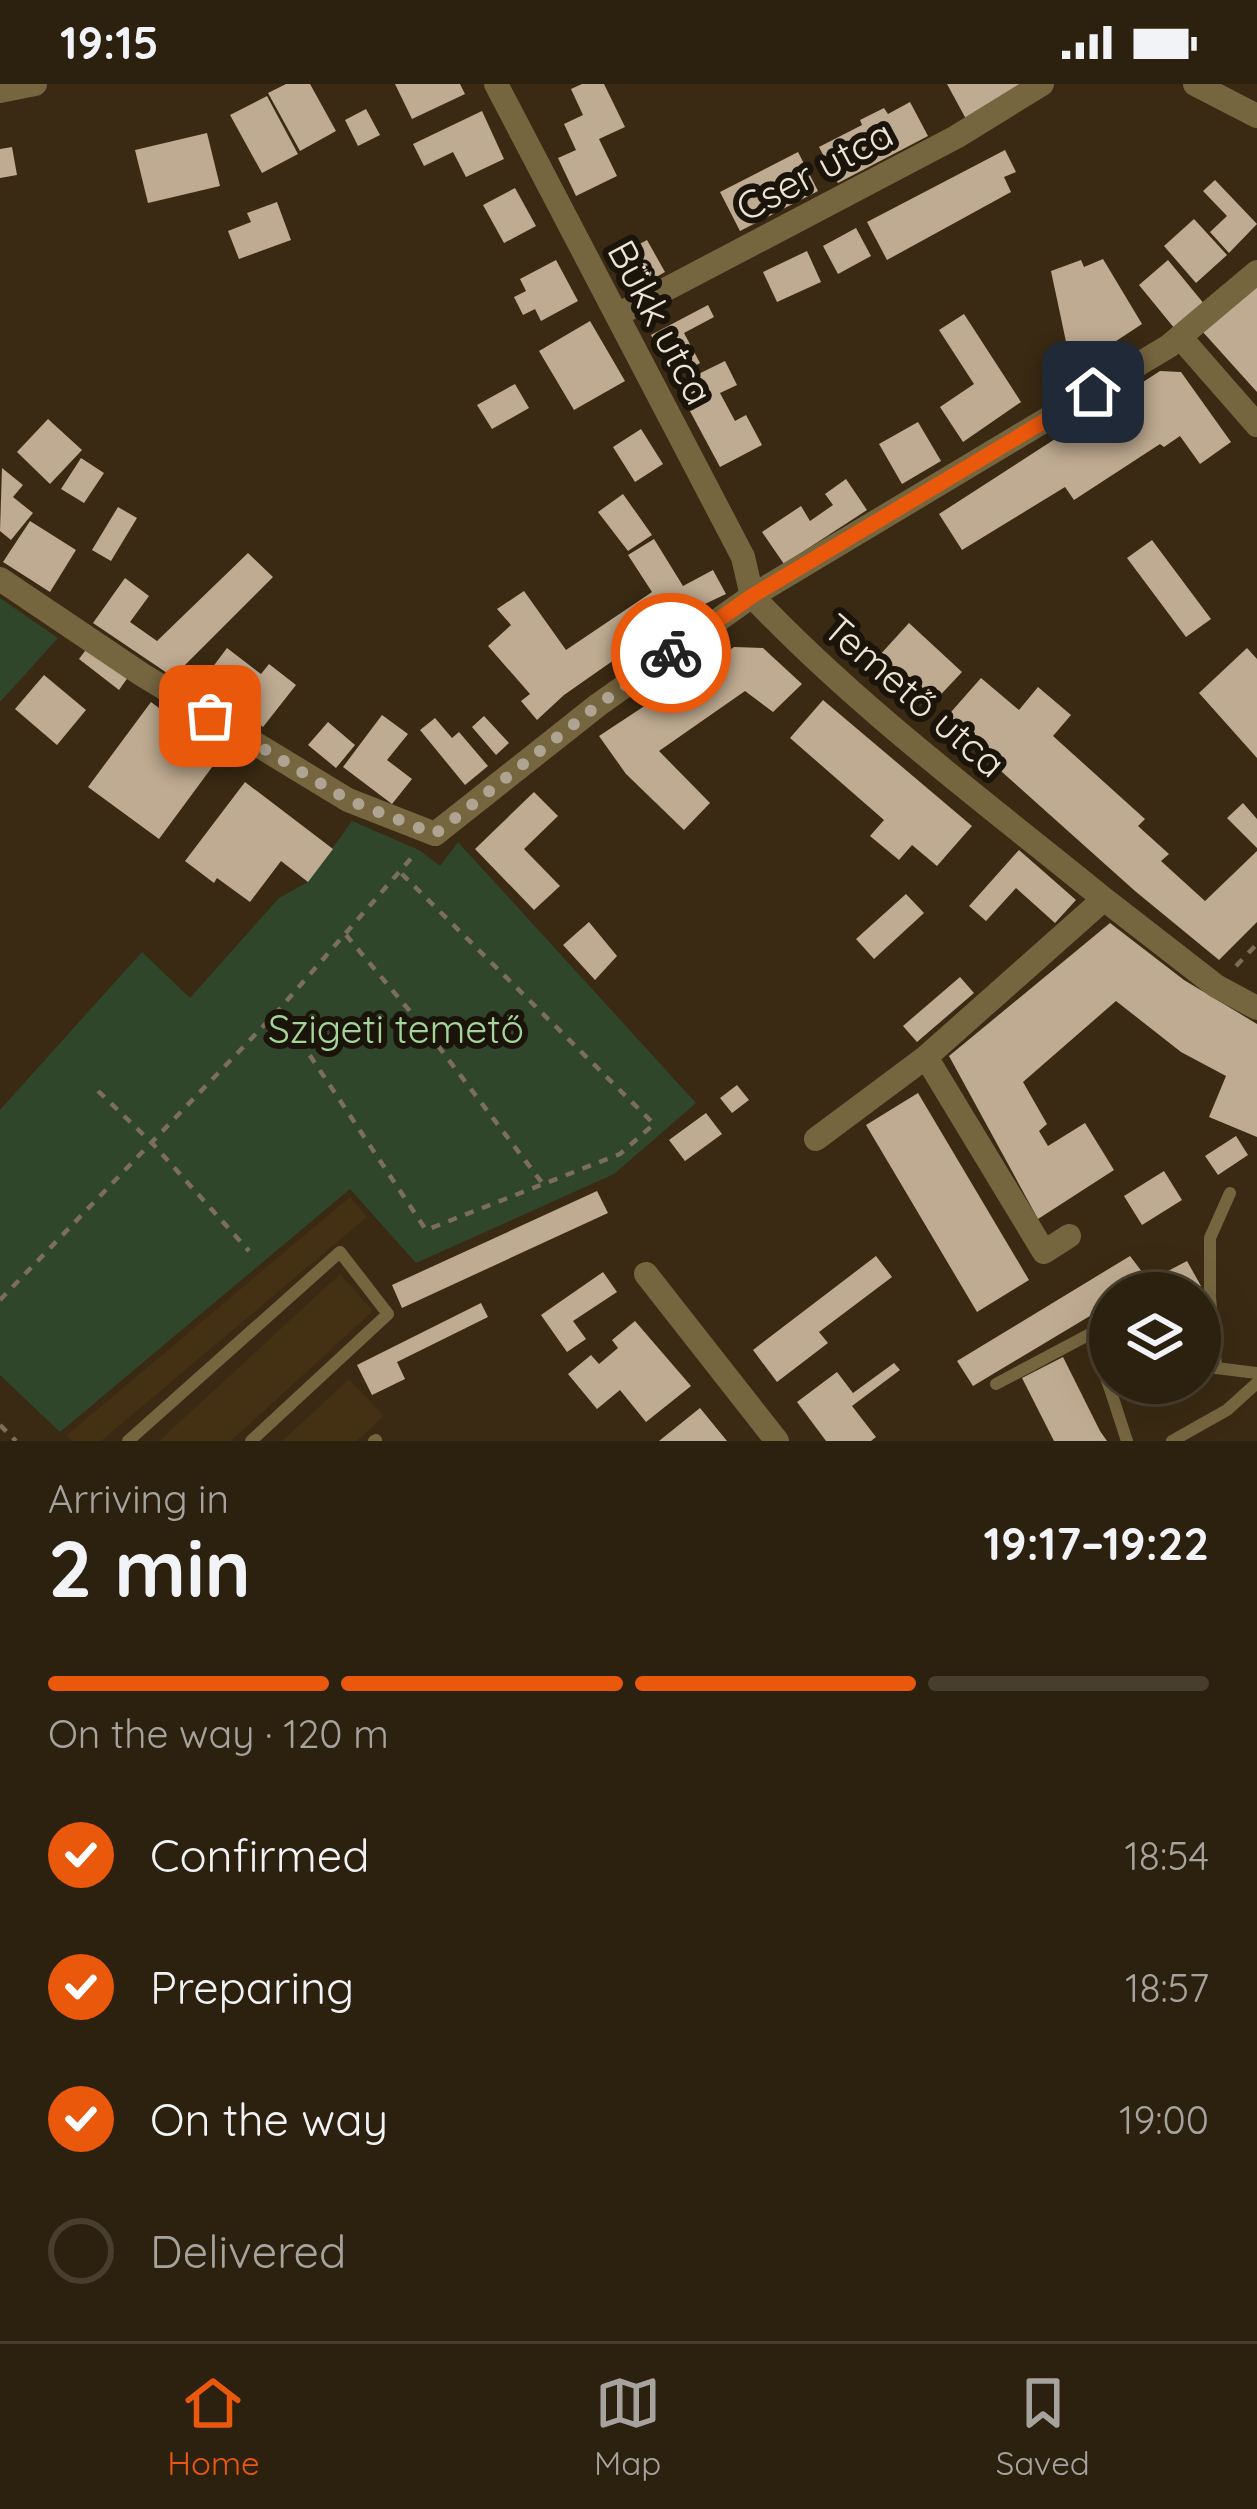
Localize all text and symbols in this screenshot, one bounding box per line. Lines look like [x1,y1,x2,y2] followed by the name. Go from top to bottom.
[60,14,159,70] text: 19:15
[727,108,901,232] street label: Cser utca
[597,232,725,412] street label: Bükk utca
[1042,341,1144,443] pin
[1060,359,1126,425] icon: home
[611,593,731,713] courier
[814,603,1016,787] street label: Temető utca
[638,620,704,686] icon: bike
[159,665,261,767] pin
[177,683,243,749] icon: bag
[268,1004,524,1053] park label: Szigeti temető
[1089,1272,1221,1404] map controls
[1089,1272,1221,1404] button: layers
[48,1474,229,1523] text: Arriving in
[983,1515,1209,1571] text: 19:17–19:22
[48,1519,251,1617] text: 2 min
[48,1709,389,1758] text: On the way · 120 m
[48,1822,114,1888] icon: check
[150,1827,369,1883] text: Confirmed
[1124,1831,1209,1880] text: 18:54
[48,1954,114,2020] icon: check
[150,1959,354,2015] text: Preparing
[1125,1963,1209,2012] text: 18:57
[48,2086,114,2152] icon: check
[150,2091,388,2147] text: On the way
[1119,2095,1209,2144] text: 19:00
[150,2223,346,2279] text: Delivered
[167,2370,260,2483] tab: Home
[594,2370,661,2483] tab: Map
[996,2370,1090,2483] tab: Saved

